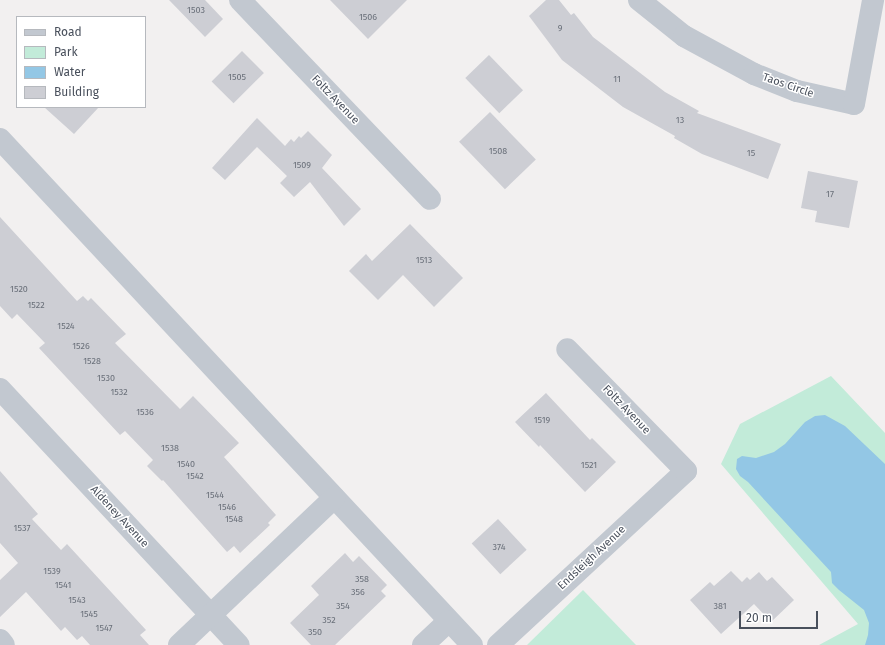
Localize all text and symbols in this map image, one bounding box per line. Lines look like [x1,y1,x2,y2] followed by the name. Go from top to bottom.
[187,5,205,15] house number: 1503
[359,12,377,22] house number: 1506
[16,16,146,108] legend
[558,23,562,33] house number: 9
[54,25,82,39] text: Road
[54,45,78,59] text: Park
[54,65,85,79] text: Water
[761,71,815,101] street label: Taos Circle
[228,72,246,82] house number: 1505
[308,73,362,127] street label: Foltz Avenue
[613,74,621,84] house number: 11
[54,85,99,99] text: Building
[676,115,684,125] house number: 13
[489,146,507,156] house number: 1508
[747,148,755,158] house number: 15
[293,160,311,170] house number: 1509
[826,189,834,199] house number: 17
[416,255,432,265] house number: 1513
[10,284,28,294] house number: 1520
[27,300,45,310] house number: 1522
[57,321,75,331] house number: 1524
[72,341,90,351] house number: 1526
[83,356,101,366] house number: 1528
[97,373,115,383] house number: 1530
[599,383,653,437] street label: Foltz Avenue
[110,387,128,397] house number: 1532
[136,407,154,417] house number: 1536
[534,415,550,425] house number: 1519
[161,443,179,453] house number: 1538
[177,459,195,469] house number: 1540
[581,460,597,470] house number: 1521
[186,471,204,481] house number: 1542
[87,484,151,550] street label: Aldeney Avenue
[206,490,224,500] house number: 1544
[218,502,236,512] house number: 1546
[225,514,243,524] house number: 1548
[14,523,30,533] house number: 1537
[555,523,629,593] street label: Endsleigh Avenue
[493,542,505,552] house number: 374
[43,566,61,576] house number: 1539
[355,574,369,584] house number: 358
[55,580,71,590] house number: 1541
[351,587,365,597] house number: 356
[68,595,86,605] house number: 1543
[336,601,350,611] house number: 354
[713,601,727,611] house number: 381
[741,603,820,629] scale bar
[80,609,98,619] house number: 1545
[746,611,772,625] text: 20 m
[322,615,336,625] house number: 352
[96,623,112,633] house number: 1547
[308,627,322,637] house number: 350

